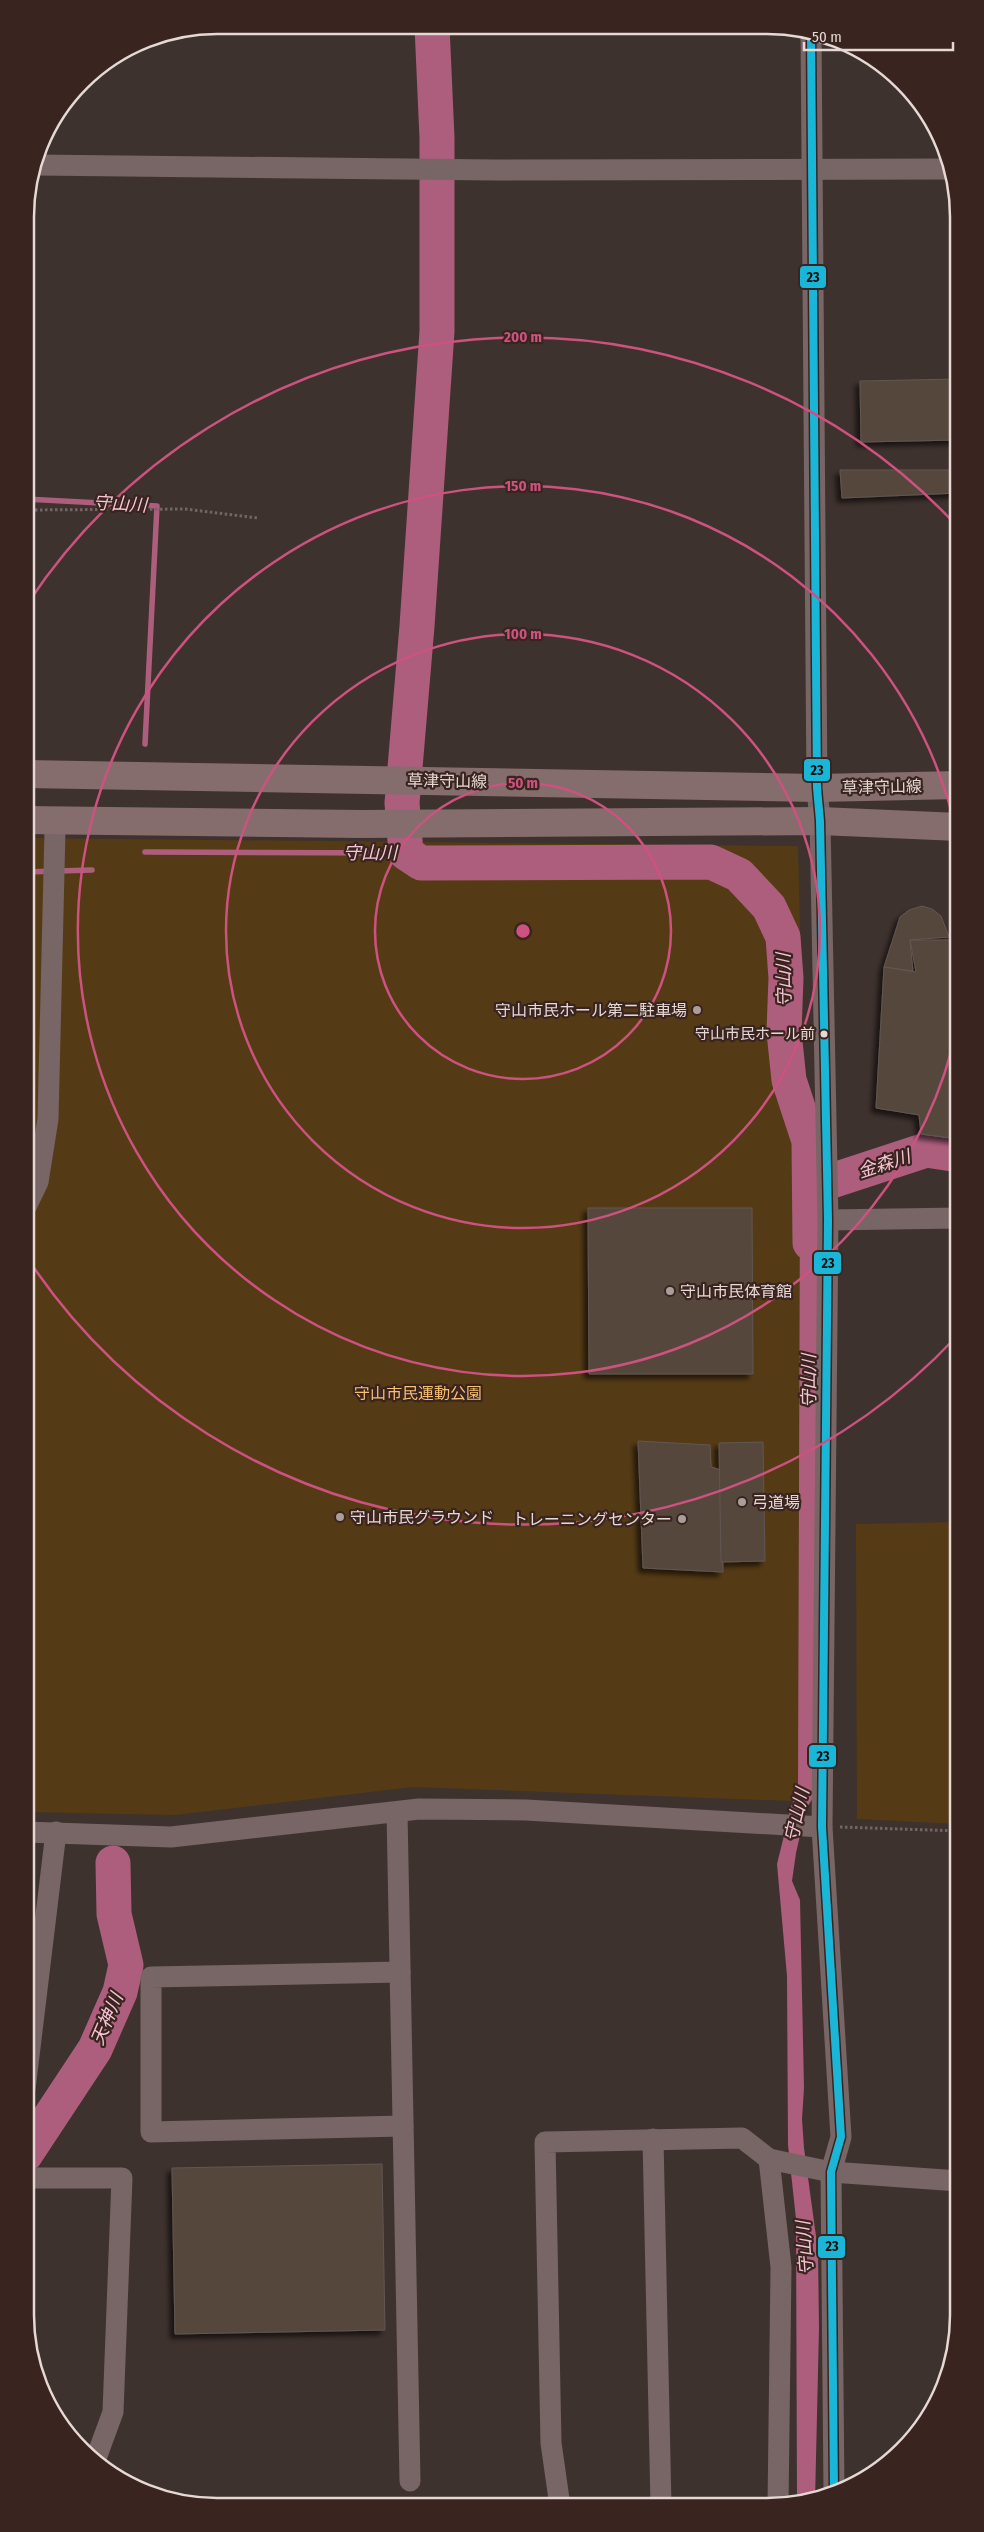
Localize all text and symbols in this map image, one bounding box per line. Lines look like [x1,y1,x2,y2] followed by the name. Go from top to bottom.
[804,20,953,52] scale bar
[812,28,842,46] text: 50 m
[799,265,827,289] line badge: 23
[805,269,820,286] text: 23
[503,328,542,346] text: 200 m
[505,477,541,495] text: 150 m
[92,492,150,517] water label: 守山川
[504,625,542,643] text: 100 m
[803,758,831,782] line badge: 23
[809,762,824,779] text: 23
[407,771,487,791] street label: 草津守山線
[508,774,538,792] text: 50 m
[842,777,922,797] street label: 草津守山線
[343,842,399,864] water label: 守山川
[514,922,532,940] centre of rings
[772,951,795,1007] water label: 守山川
[495,1001,687,1020] place label: 守山市民ホール第二駐車場
[691,1004,703,1016] marker: 守山市民ホール第二駐車場
[695,1025,815,1043] place label: 守山市民ホール前
[819,1029,829,1039] marker: 守山市民ホール前
[855,1145,915,1183] water label: 金森川
[813,1251,842,1275] line badge: 23
[820,1255,835,1272] text: 23
[680,1282,792,1301] place label: 守山市民体育館
[664,1285,676,1297] marker: 守山市民体育館
[798,1352,820,1408] water label: 守山川
[354,1384,482,1403] park label: 守山市民運動公園
[752,1493,800,1512] place label: 弓道場
[736,1496,748,1508] marker: 弓道場
[350,1508,494,1527] place label: 守山市民グラウンド
[512,1510,672,1529] place label: トレーニングセンター
[334,1511,346,1523] marker: 守山市民グラウンド
[676,1513,688,1525] marker: トレーニングセンター
[808,1744,837,1768] line badge: 23
[815,1748,830,1765] text: 23
[780,1784,814,1844] water label: 守山川
[86,1988,128,2048] water label: 天神川
[792,2218,818,2276] water label: 守山川
[817,2235,846,2259] line badge: 23
[824,2238,839,2255] text: 23

